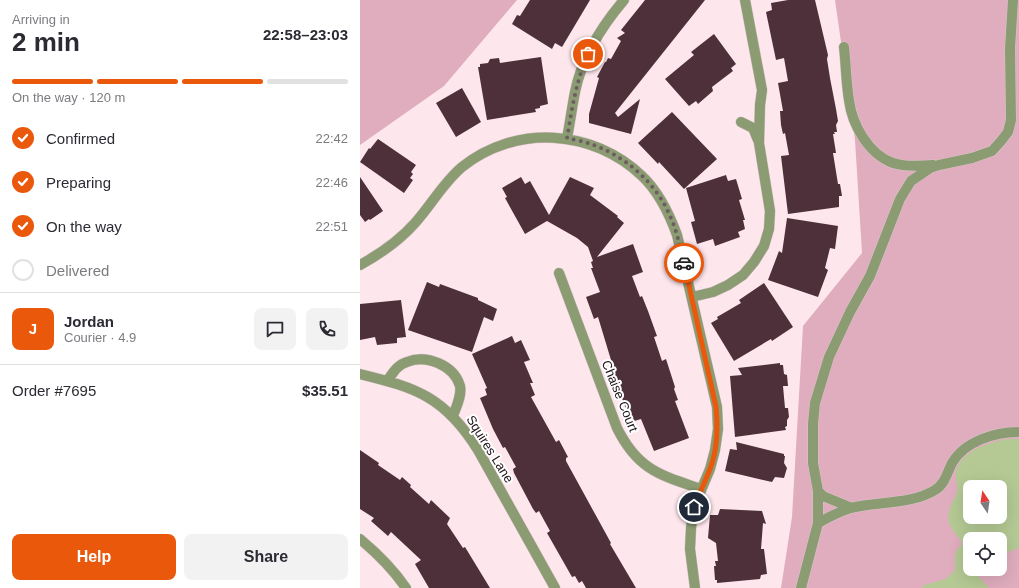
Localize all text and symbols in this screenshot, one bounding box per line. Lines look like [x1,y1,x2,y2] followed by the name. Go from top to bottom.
[12,12,70,27] text: Arriving in
[263,26,348,43] text: 22:58–23:03
[12,27,80,57] text: 2 min
[571,37,605,71] pin
[577,43,599,65] icon: bag
[12,90,125,105] text: On the way · 120 m
[12,127,34,149] icon: check
[46,130,115,147] text: Confirmed
[315,131,348,146] text: 22:42
[12,171,34,193] icon: check
[46,174,111,191] text: Preparing
[315,175,348,190] text: 22:46
[12,215,34,237] icon: check
[46,218,122,235] text: On the way
[315,219,348,234] text: 22:51
[664,243,704,283] courier
[673,252,695,274] icon: car
[46,262,109,279] text: Delivered
[254,308,296,350] button: chat
[306,308,348,350] button: phone
[64,313,114,330] text: Jordan
[29,320,37,337] text: J
[64,330,136,345] text: Courier · 4.9
[599,358,641,434] street label: Chaise Court
[12,382,96,399] text: Order #7695
[302,382,348,399] text: $35.51
[463,413,517,485] street label: Squires Lane
[963,480,1007,524] north arrow
[963,480,1007,576] map controls
[677,490,711,524] pin
[683,496,705,518] icon: home
[963,532,1007,576] button: locate
[12,534,176,580] button: Help
[184,534,348,580] button: Share

